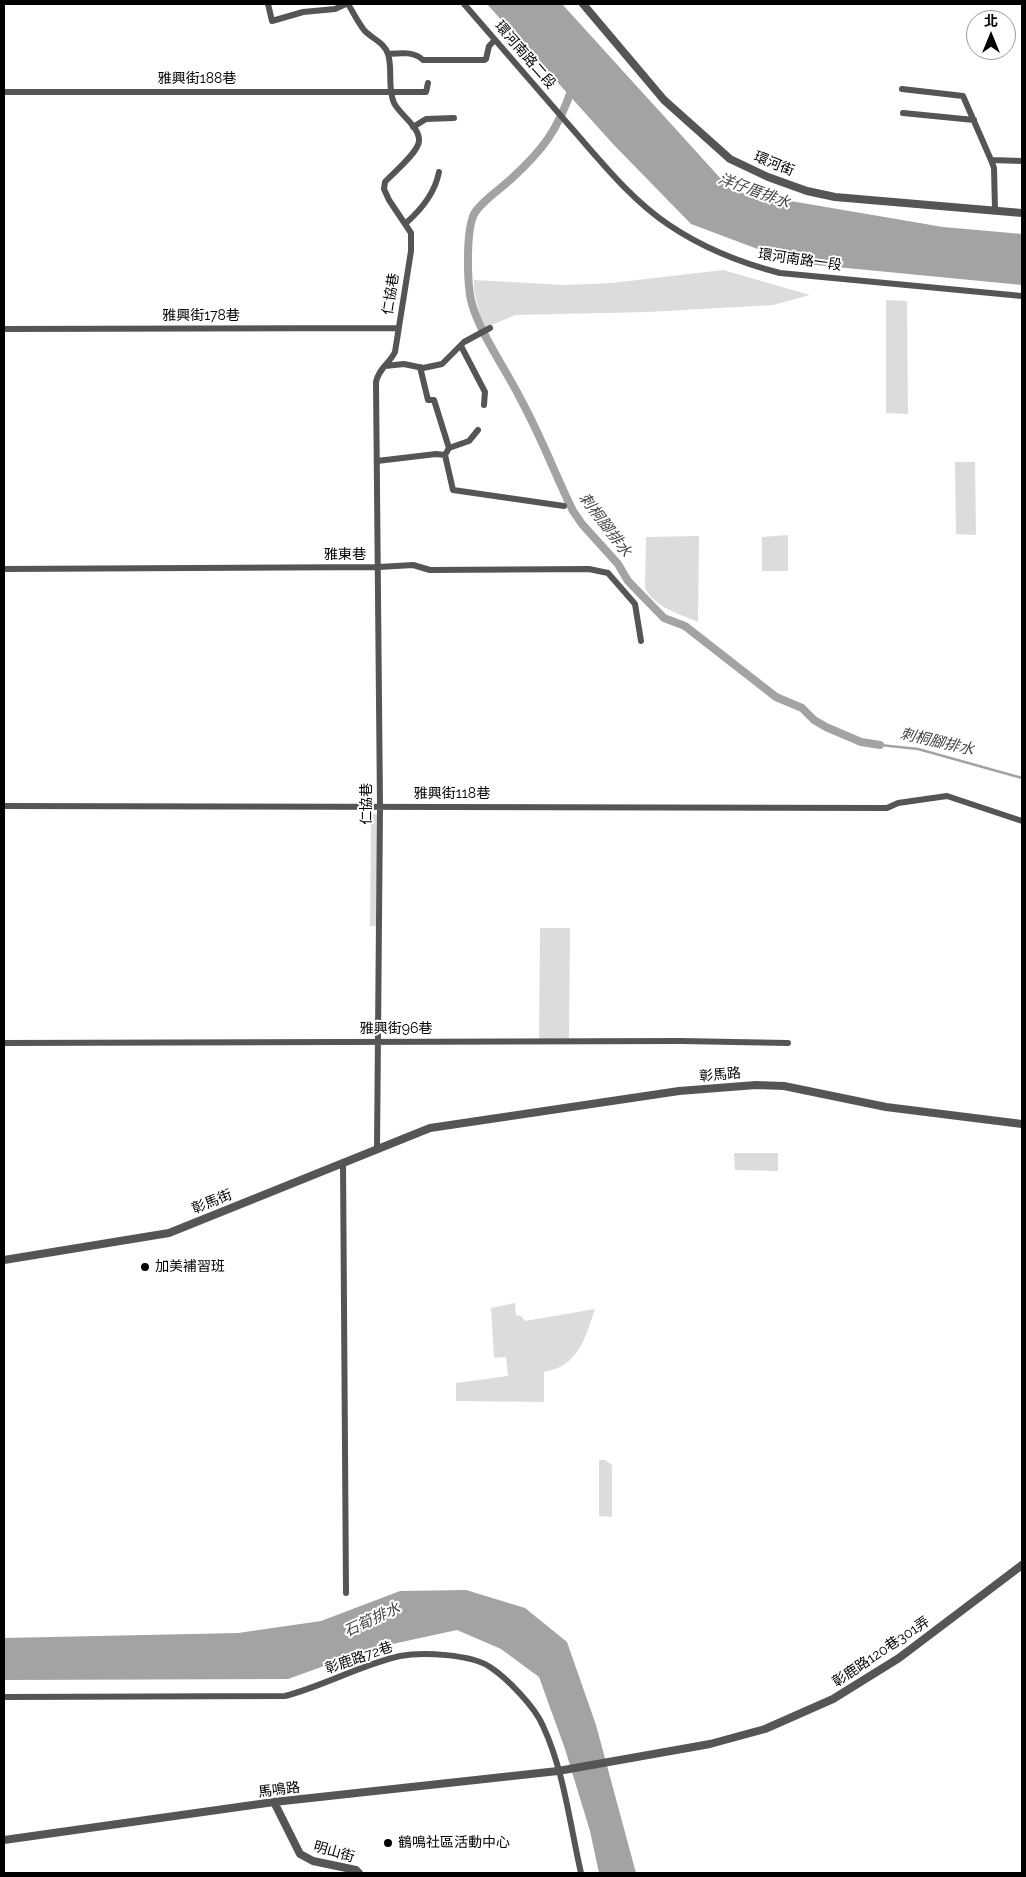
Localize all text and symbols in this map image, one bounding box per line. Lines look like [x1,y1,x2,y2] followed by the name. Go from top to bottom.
[966,10,1016,60] north arrow
[984,13,998,29] text: 北
[491,18,559,92] street label: 環河南路二段
[158,71,236,87] street label: 雅興街188巷
[751,148,797,180] street label: 環河街
[716,170,792,212] water label: 洋仔厝排水
[757,246,843,274] street label: 環河南路一段
[379,272,403,316] street label: 仁協巷
[162,308,240,324] street label: 雅興街178巷
[575,490,635,560] water label: 刺桐腳排水
[324,547,366,563] street label: 雅東巷
[898,725,976,759] water label: 刺桐腳排水
[359,783,375,825] street label: 仁協巷
[414,786,490,802] street label: 雅興街118巷
[360,1021,432,1037] street label: 雅興街96巷
[698,1065,742,1085] street label: 彰馬路
[189,1186,235,1218] street label: 彰馬街
[155,1259,225,1275] place label: 加美補習班
[139,1261,151,1273] marker: 加美補習班
[341,1599,403,1641] water label: 石筍排水
[829,1613,933,1691] street label: 彰鹿路120巷301弄
[323,1639,395,1677] street label: 彰鹿路72巷
[257,1779,301,1801] street label: 馬鳴路
[398,1835,510,1851] place label: 鶴鳴社區活動中心
[382,1837,394,1849] marker: 鶴鳴社區活動中心
[311,1838,357,1866] street label: 明山街

